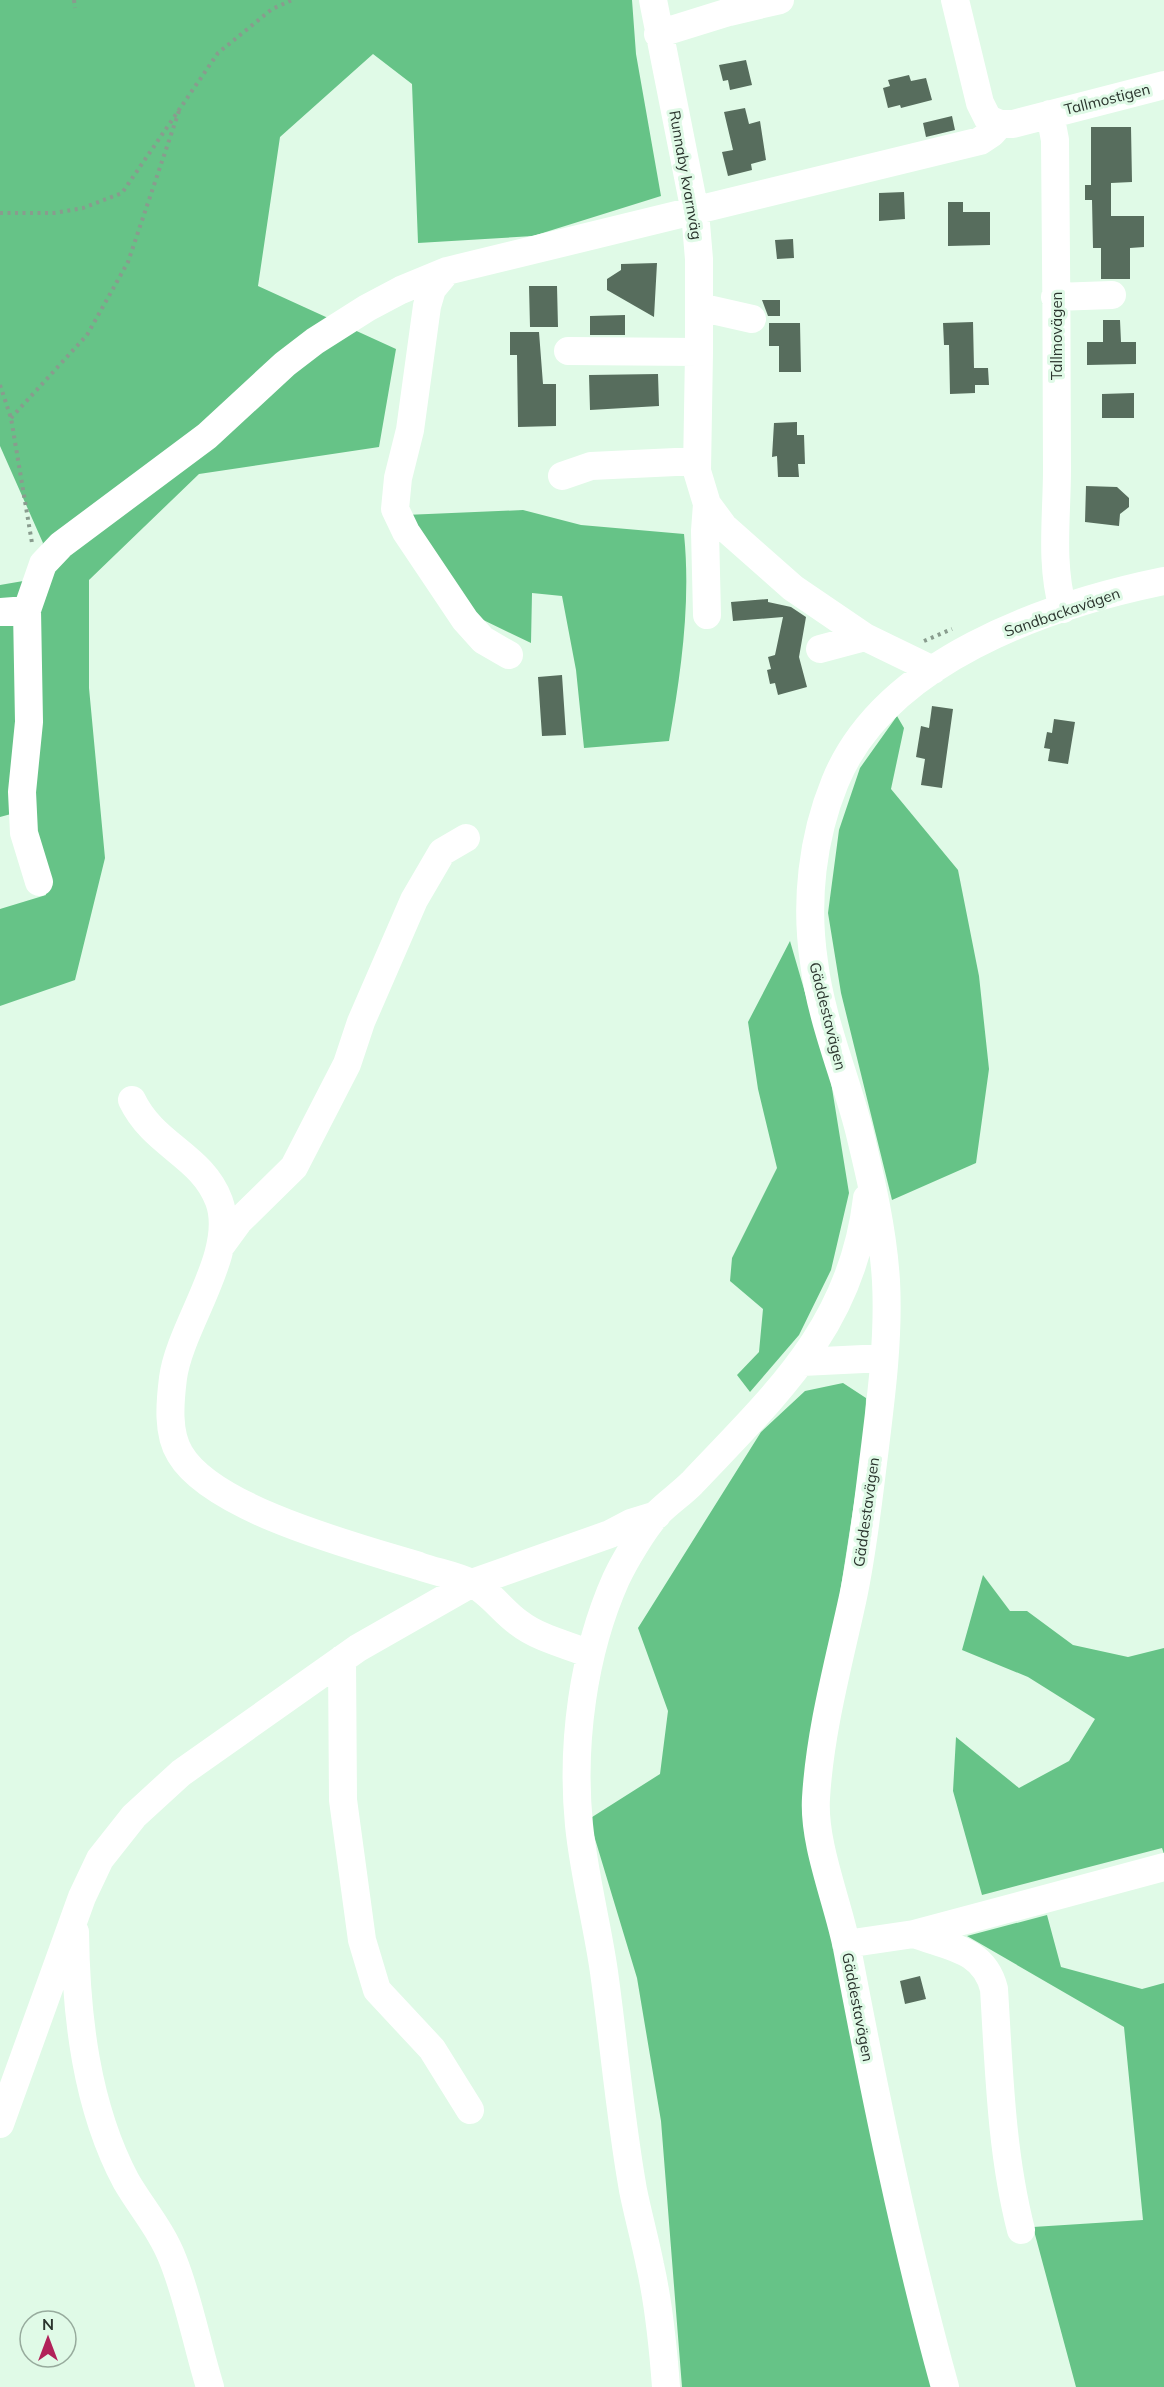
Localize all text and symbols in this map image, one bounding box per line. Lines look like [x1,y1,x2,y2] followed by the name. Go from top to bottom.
[1062,79,1152,119] street label: Tallmostigen
[665,109,707,241] street label: Runnaby kvarnväg
[1047,292,1066,380] street label: Tallmovägen
[1002,583,1122,641] street label: Sandbackavägen
[805,960,851,1072] street label: Gäddestavägen
[849,1456,883,1568] street label: Gäddestavägen
[838,1951,878,2063] street label: Gäddestavägen
[18,2309,78,2369] north arrow
[42,2314,54,2334] text: N

